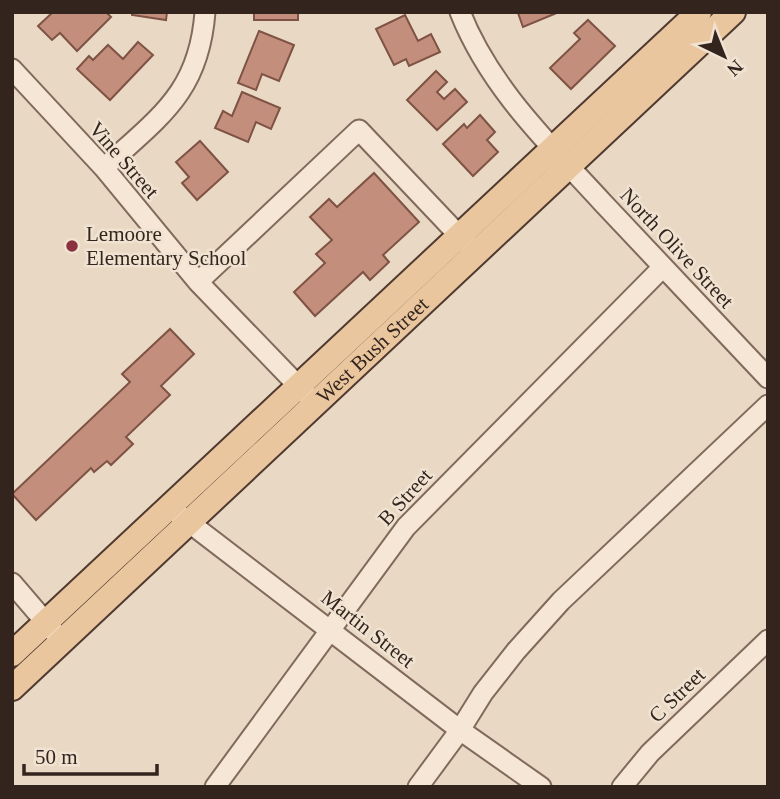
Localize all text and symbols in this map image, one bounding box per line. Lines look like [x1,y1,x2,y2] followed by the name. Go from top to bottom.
[689,21,759,91] north arrow
[723,56,747,81] text: N
[84,117,164,203] street label: Vine Street
[615,183,739,313] street label: North Olive Street
[86,222,247,270] place label: Lemoore Elementary School
[64,238,80,254] marker: Lemoore Elementary School
[312,292,433,408] street label: West Bush Street
[373,463,437,530] street label: B Street
[317,585,419,673] street label: Martin Street
[644,663,710,727] street label: C Street
[24,732,158,776] scale bar
[35,745,78,769] text: 50 m

